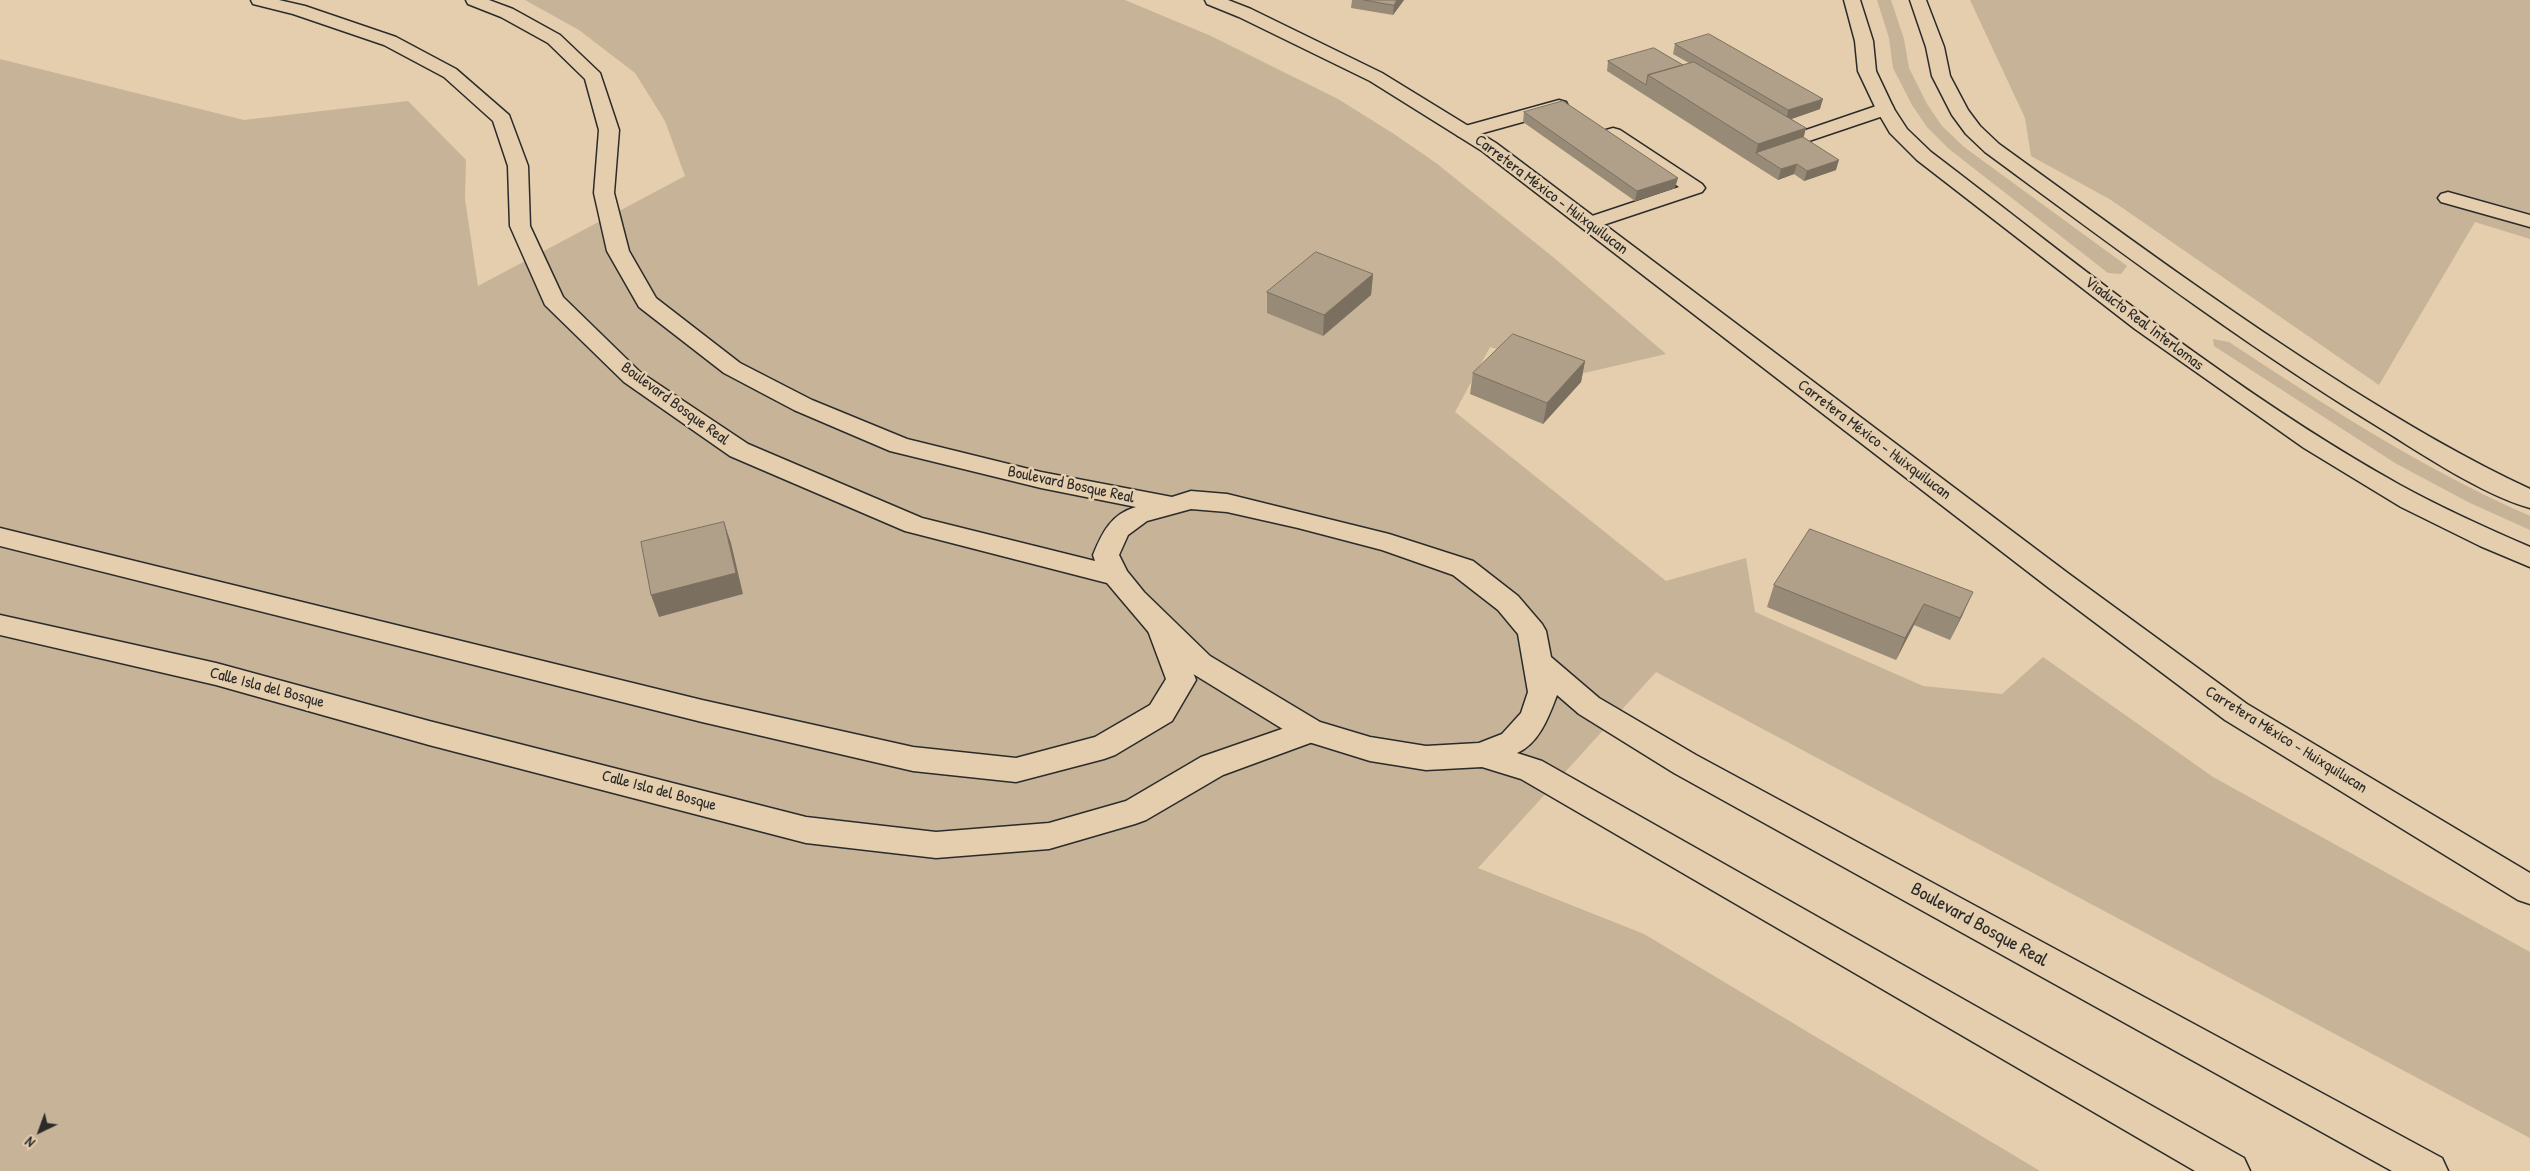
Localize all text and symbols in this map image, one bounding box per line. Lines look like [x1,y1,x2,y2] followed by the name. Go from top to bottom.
[1470,131,1632,259] street label: Carretera México - Huixquilucan
[2081,273,2207,375] street label: Viaducto Real Interlomas
[617,358,733,450] street label: Boulevard Bosque Real
[1793,376,1955,504] street label: Carretera México - Huixquilucan
[1006,462,1136,508] street label: Boulevard Bosque Real
[208,664,326,712] street label: Calle Isla del Bosque
[2202,682,2370,798] street label: Carretera México - Huixquilucan
[600,767,718,815] street label: Calle Isla del Bosque
[1906,878,2052,972] street label: Boulevard Bosque Real
[15,1106,65,1156] north arrow
[21,1133,39,1152] text: N

